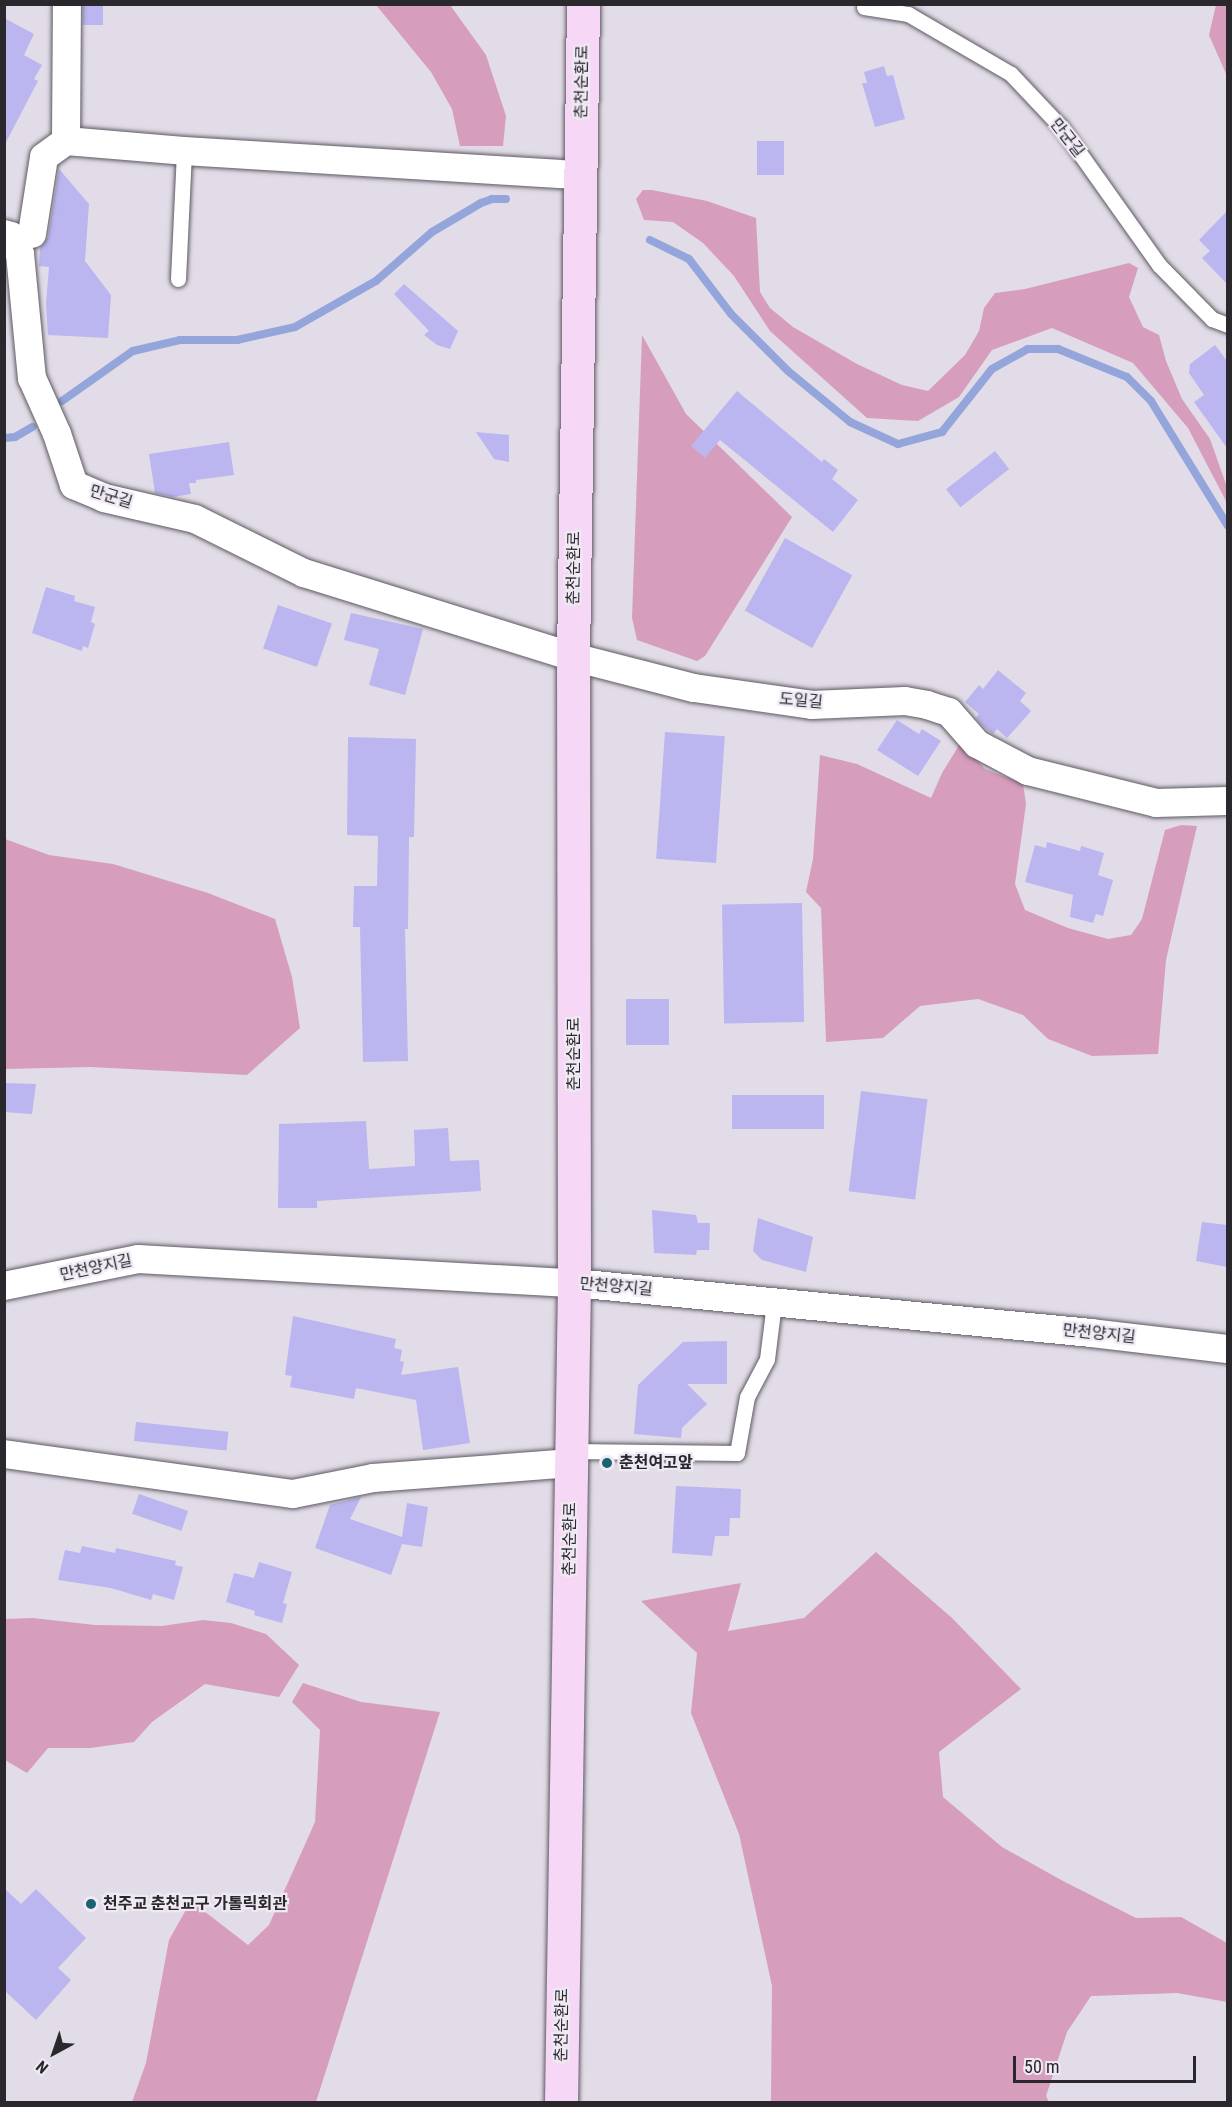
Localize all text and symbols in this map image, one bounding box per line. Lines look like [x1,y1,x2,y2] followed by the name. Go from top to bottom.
[572,45,592,119] street label: 춘천순환로
[1046,115,1088,161] street label: 만군길
[87,481,135,513] street label: 만군길
[564,531,584,605] street label: 춘천순환로
[778,690,824,712] street label: 도일길
[564,1017,584,1091] street label: 춘천순환로
[58,1251,134,1285] street label: 만천양지길
[579,1274,653,1300] street label: 만천양지길
[1061,1321,1137,1347] street label: 만천양지길
[619,1453,693,1473] place label: 춘천여고앞
[600,1456,614,1470] marker: 춘천여고앞
[560,1502,580,1576] street label: 춘천순환로
[103,1894,287,1914] place label: 천주교 춘천교구 가톨릭회관
[84,1897,98,1911] marker: 천주교 춘천교구 가톨릭회관
[552,1988,572,2062] street label: 춘천순환로
[24,2023,84,2083] north arrow
[1016,2044,1199,2082] scale bar
[1024,2056,1059,2077] text: 50 m
[32,2057,52,2078] text: N

